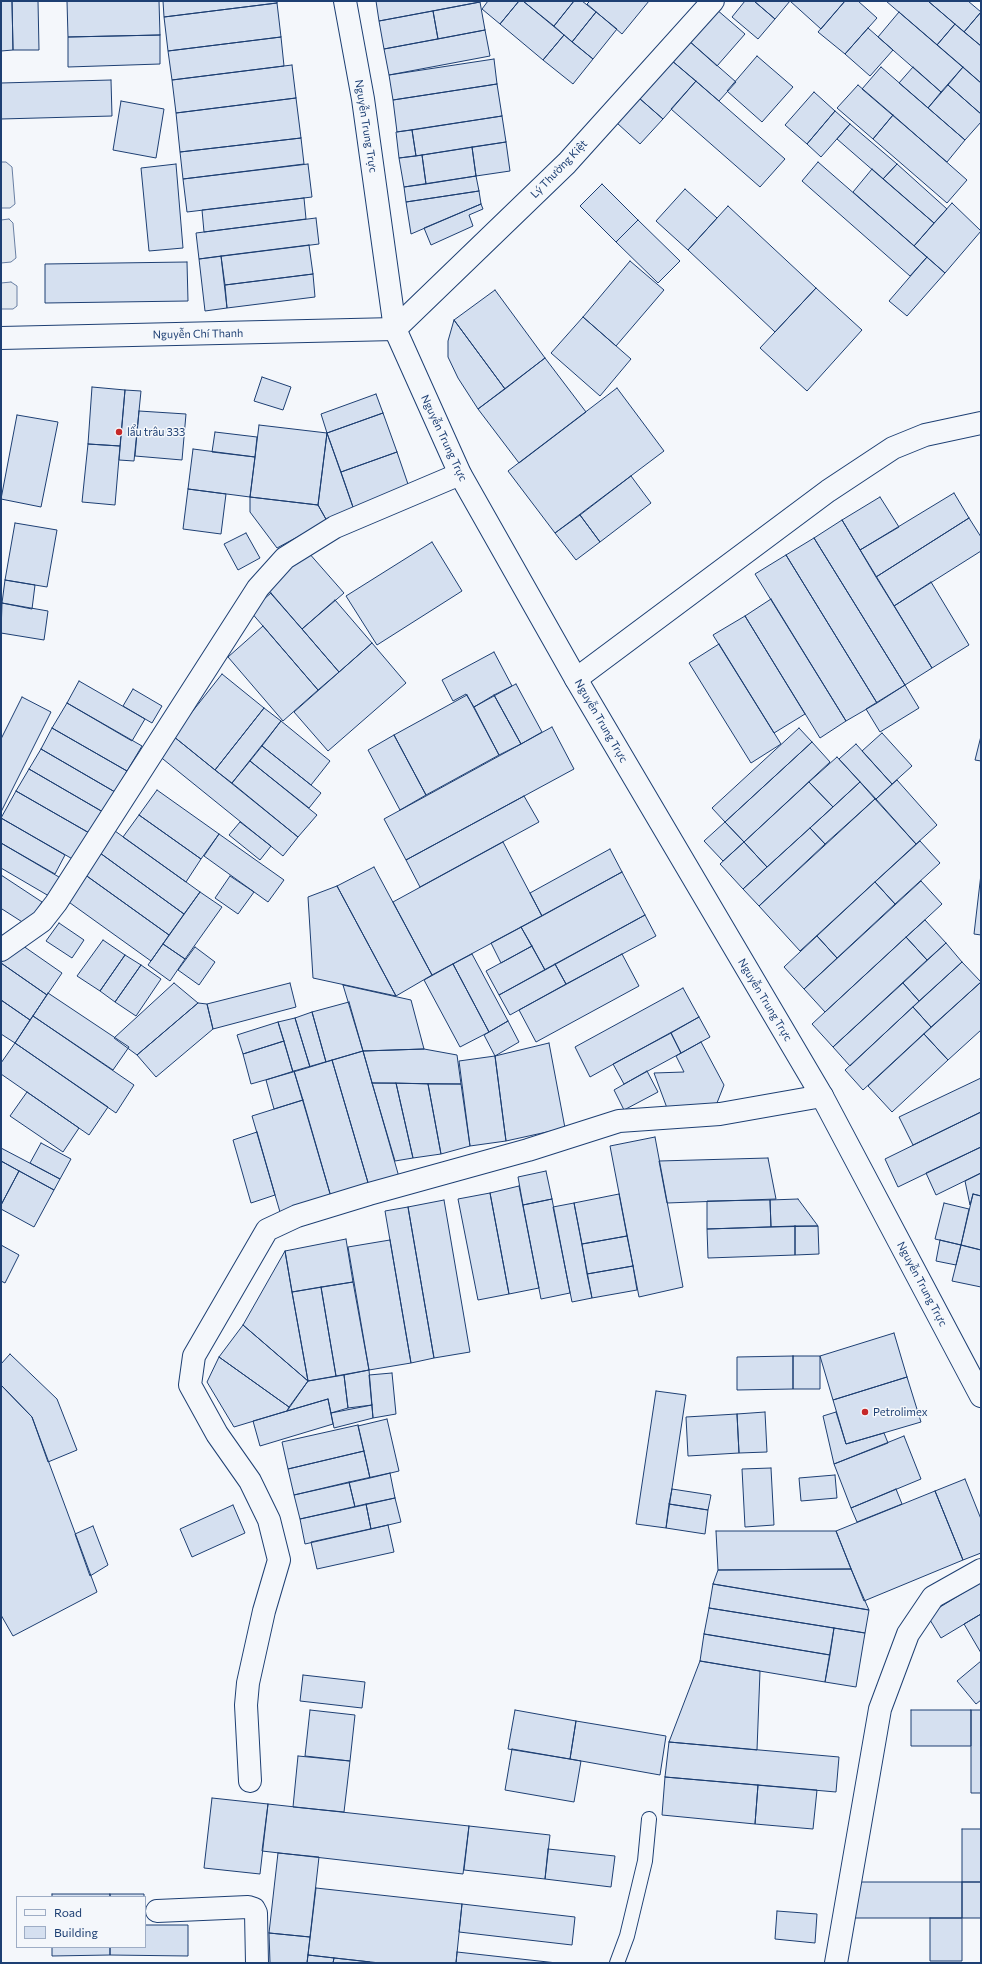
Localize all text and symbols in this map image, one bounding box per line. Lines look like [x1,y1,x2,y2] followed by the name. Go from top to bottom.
[352,79,380,173] street label: Nguyễn Trung Trực
[528,137,590,201] street label: Lý Thường Kiệt
[153,327,243,341] street label: Nguyễn Chí Thanh
[418,393,470,483] street label: Nguyễn Trung Trực
[127,425,185,439] place label: lẩu trâu 333
[114,427,124,437] marker: lẩu trâu 333
[572,677,630,765] street label: Nguyễn Trung Trực
[735,956,795,1044] street label: Nguyễn Trung Trực
[894,1239,950,1329] street label: Nguyễn Trung Trực
[873,1405,928,1419] place label: Petrolimex
[860,1407,870,1417] marker: Petrolimex
[16,1896,146,1948] legend
[54,1905,82,1919] text: Road
[54,1925,98,1939] text: Building

